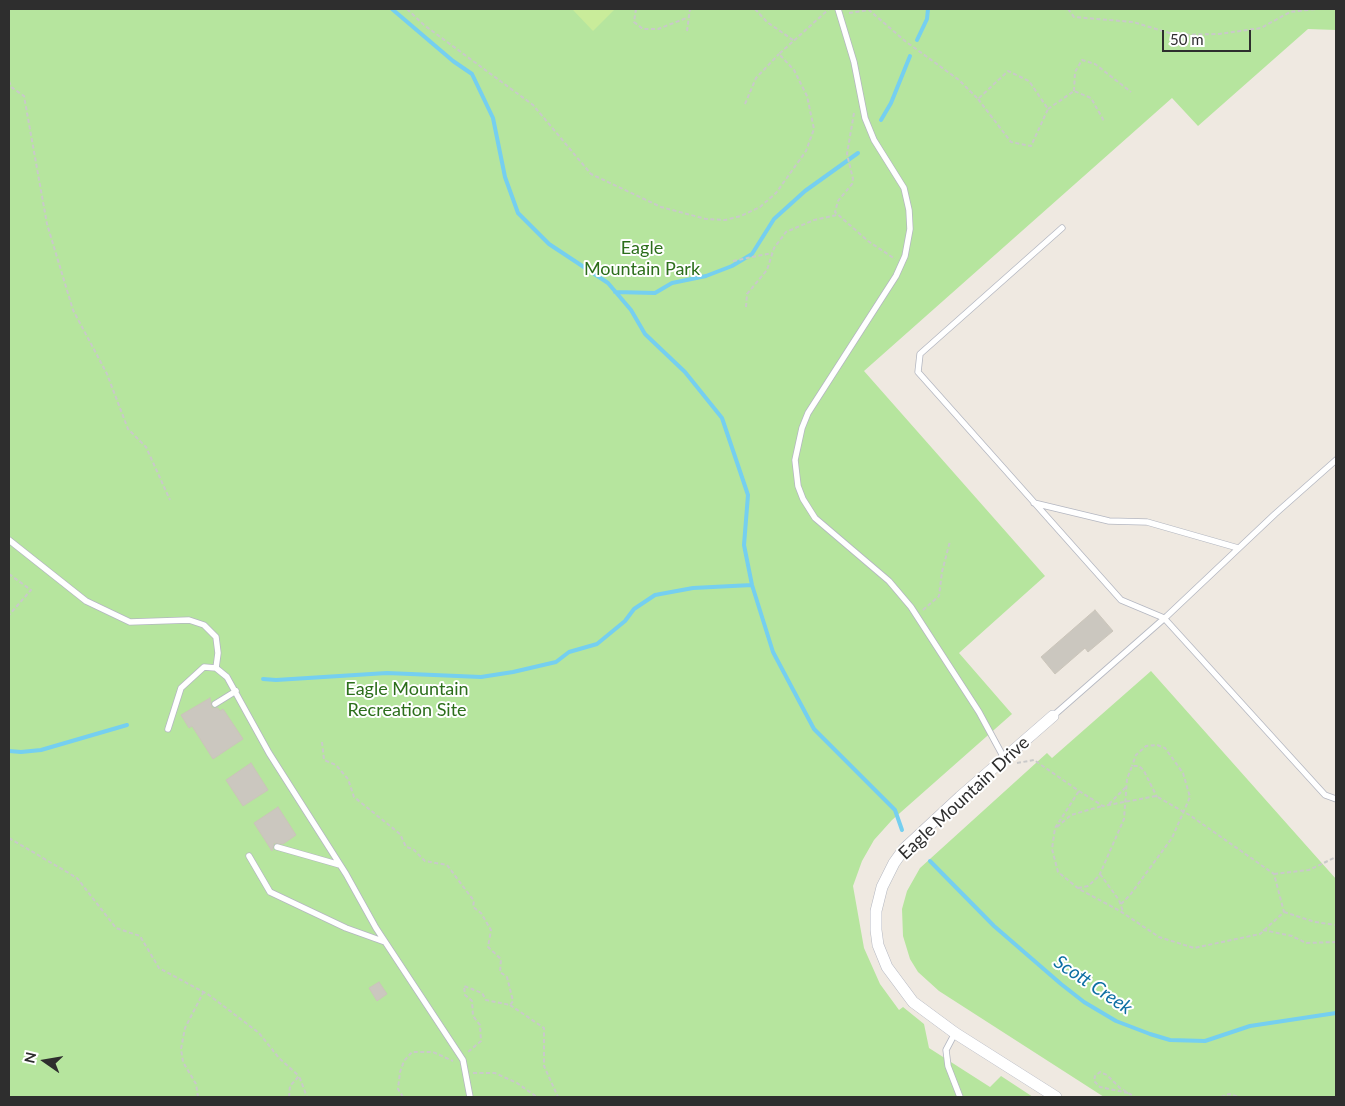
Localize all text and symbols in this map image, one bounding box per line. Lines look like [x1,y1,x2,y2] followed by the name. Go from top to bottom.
[1165,20,1254,52] scale bar
[1170,30,1204,48] text: 50 m
[584,237,700,280] park label: Eagle Mountain Park
[345,678,469,721] park label: Eagle Mountain Recreation Site
[894,732,1034,864] street label: Eagle Mountain Drive
[1049,950,1137,1020] water label: Scott Creek
[20,1036,70,1086] north arrow
[20,1050,39,1065] text: N

